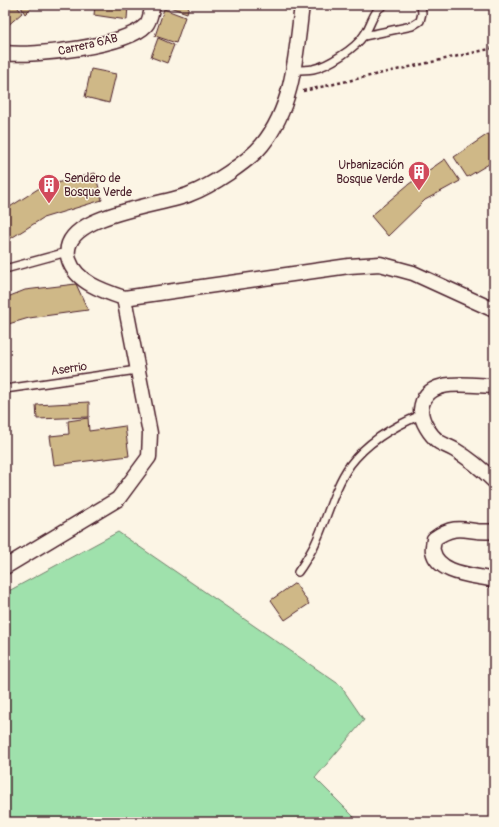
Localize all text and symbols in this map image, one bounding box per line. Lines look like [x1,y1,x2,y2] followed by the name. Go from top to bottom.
[57,31,120,59] street label: Carrera 6AB
[336,158,404,187] place label: Urbanización Bosque Verde
[406,159,432,192] building icon: Urbanización Bosque Verde
[64,171,132,200] place label: Sendero de Bosque Verde
[36,172,62,205] building icon: Sendero de Bosque Verde
[50,359,89,379] street label: Aserrio

